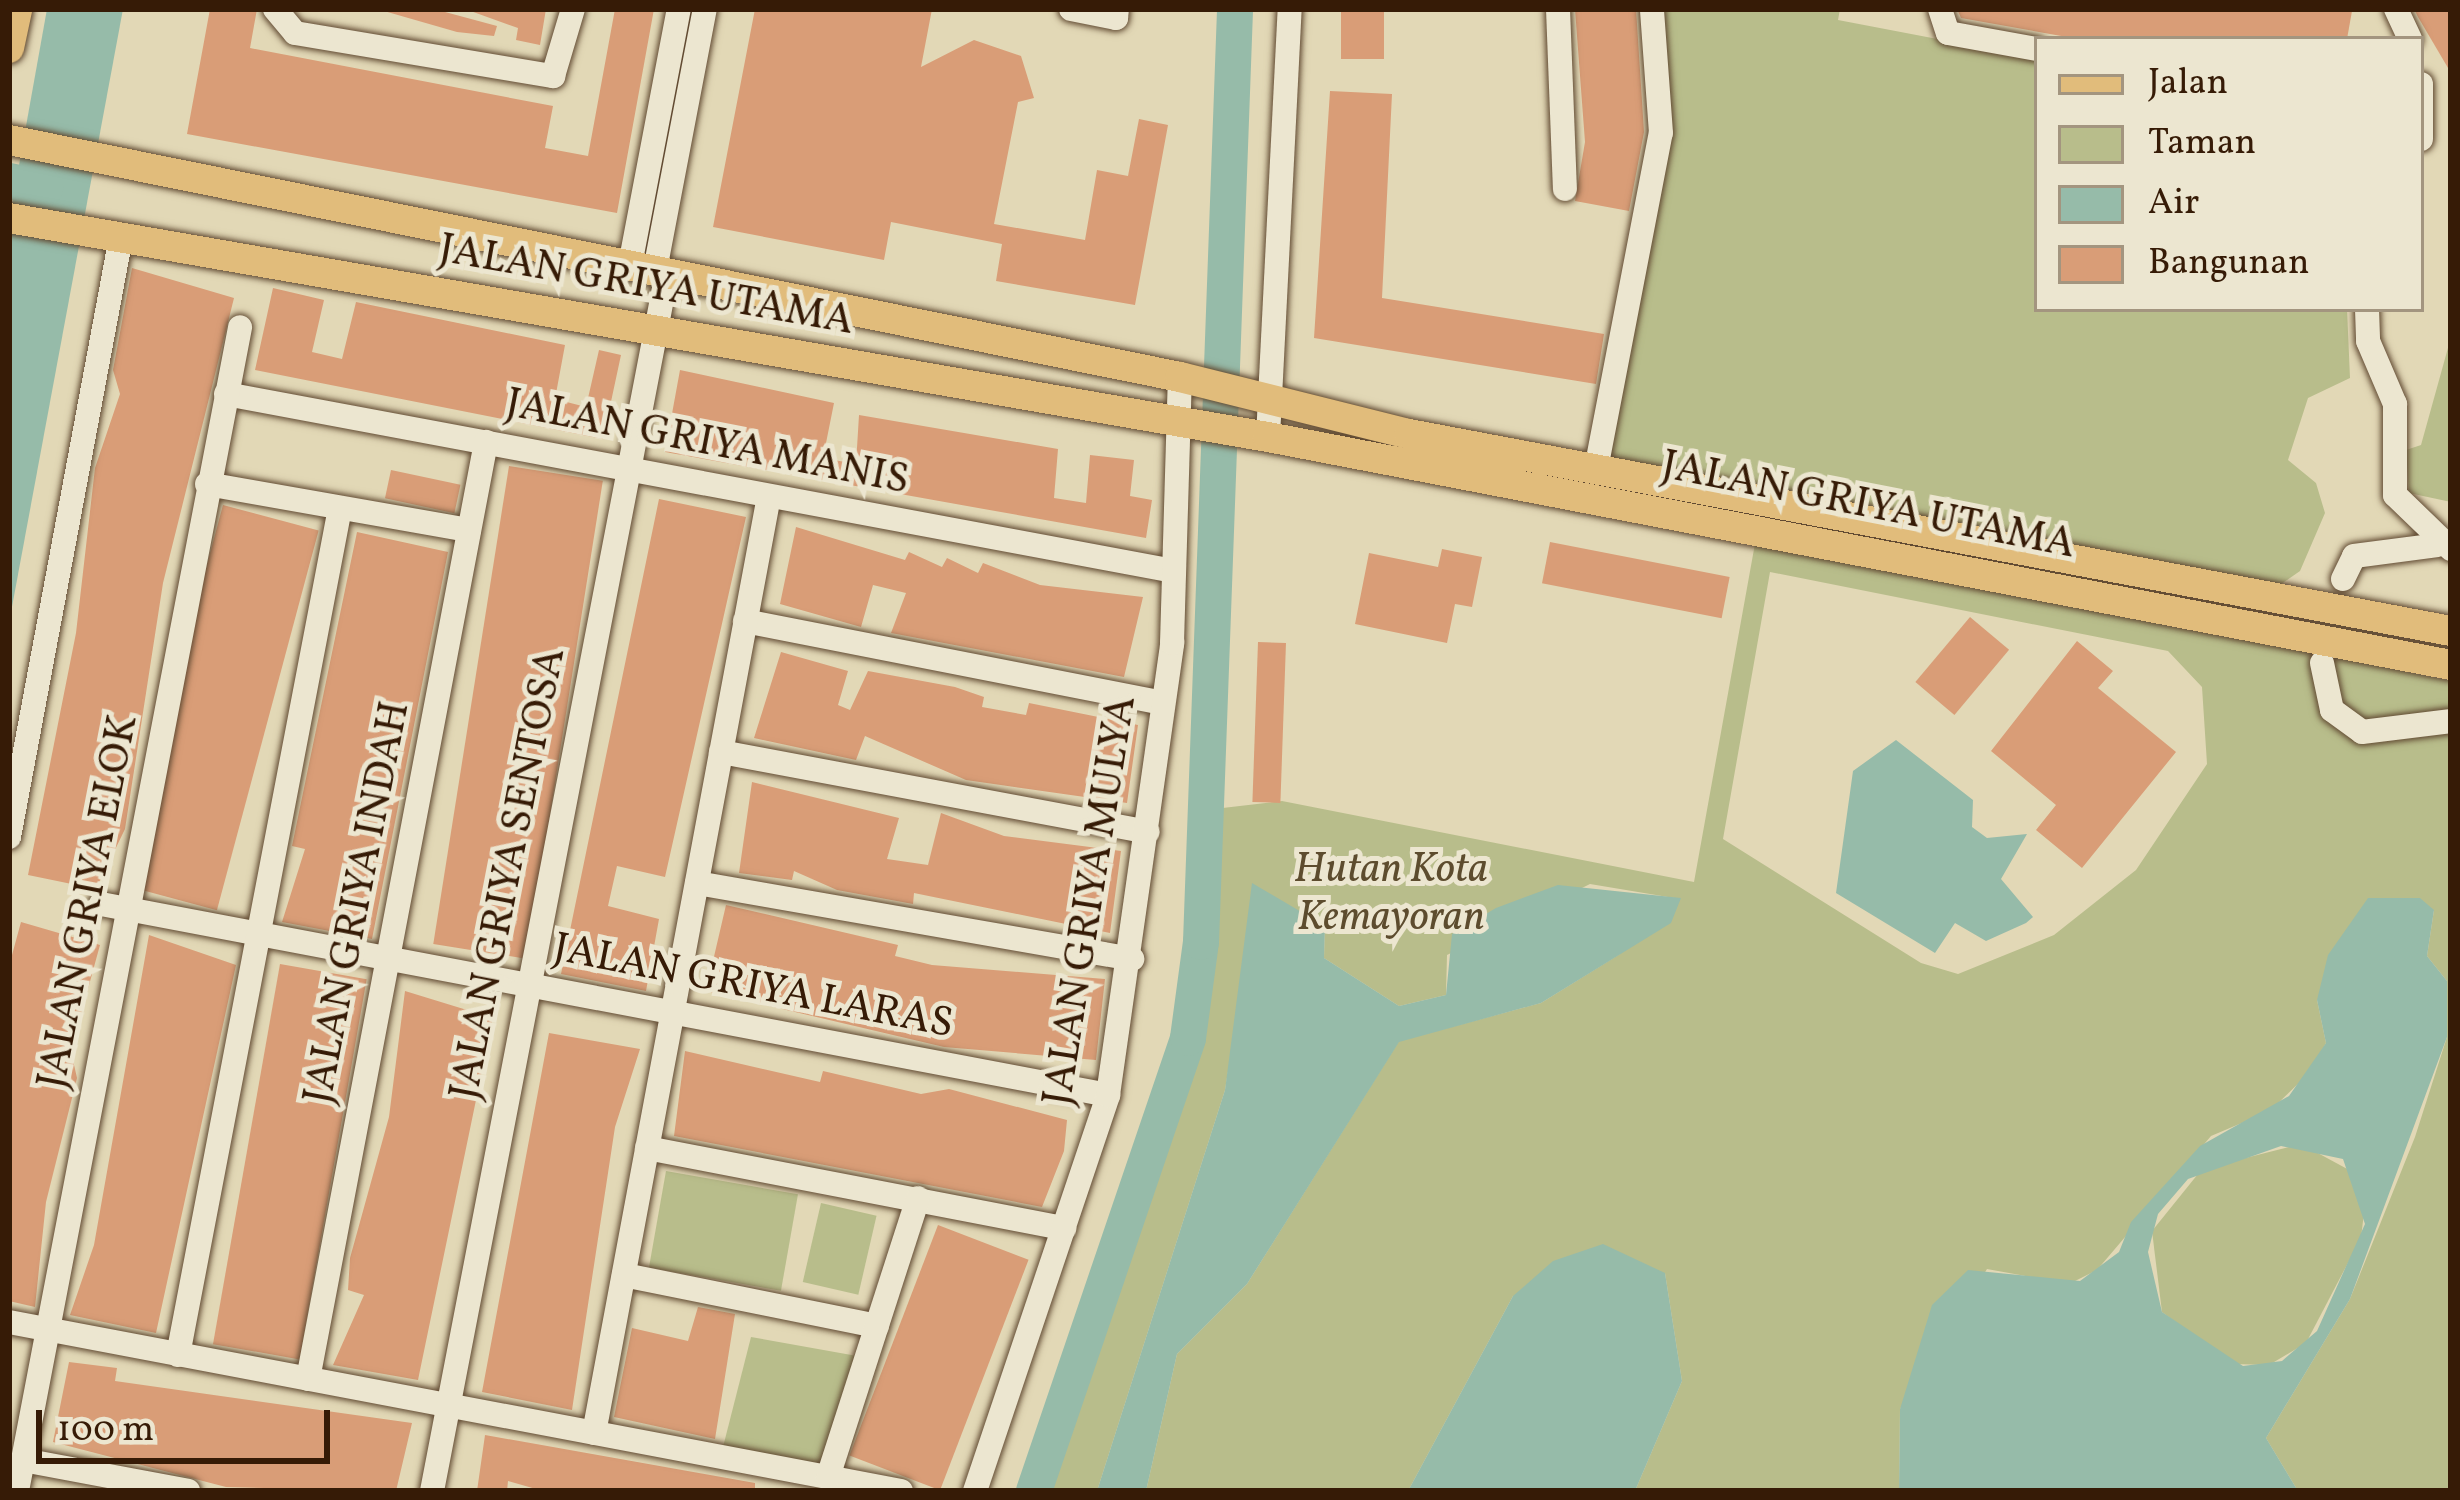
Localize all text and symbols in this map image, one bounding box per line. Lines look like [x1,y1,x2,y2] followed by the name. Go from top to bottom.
[2034,36,2424,312] legend
[2148,59,2228,109] text: Jalan
[2148,119,2256,169] text: Taman
[2148,179,2199,229] text: Air
[435,226,857,348] street label: JALAN GRIYA UTAMA
[2148,239,2309,289] text: Bangunan
[501,380,913,508] street label: JALAN GRIYA MANIS
[1657,442,2079,572] street label: JALAN GRIYA UTAMA
[441,644,579,1104] street label: JALAN GRIYA SENTOSA
[1035,693,1149,1109] street label: JALAN GRIYA MULYA
[295,698,423,1108] street label: JALAN GRIYA INDAH
[29,711,151,1093] street label: JALAN GRIYA ELOK
[1294,846,1488,944] park label: Hutan Kota Kemayoran
[549,924,957,1052] street label: JALAN GRIYA LARAS
[42,1386,336,1460] scale bar
[57,1406,154,1456] text: 100 m

